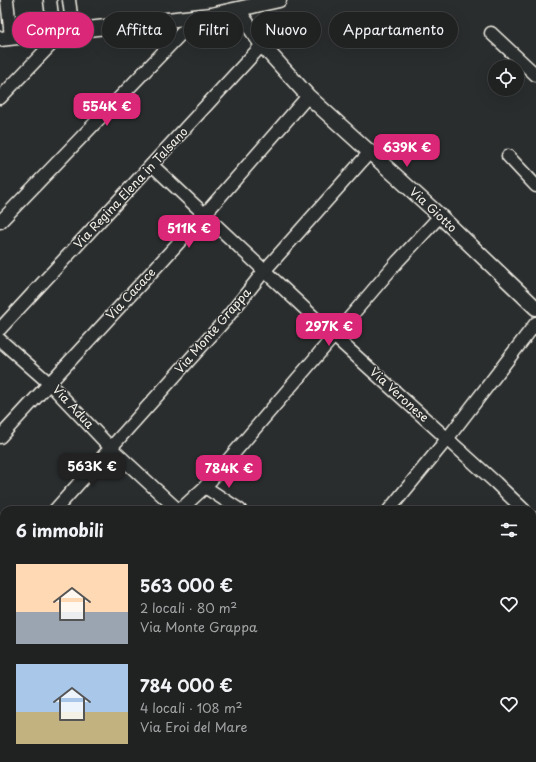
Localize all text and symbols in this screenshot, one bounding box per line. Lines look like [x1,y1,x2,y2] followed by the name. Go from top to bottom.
[12,12,94,48] chip: Compra
[102,12,176,48] chip: Affitta
[184,12,243,48] chip: Filtri
[251,12,321,48] chip: Nuovo
[329,12,458,48] chip: Appartamento
[488,60,524,96] map controls
[488,60,524,96] button: locate
[74,93,140,127] pin: 554K €
[82,96,132,115] text: 554K €
[69,122,192,252] street label: Via Regina Elena in Talsano
[374,134,440,168] pin: 639K €
[383,137,431,156] text: 639K €
[406,182,462,236] street label: Via Giotto
[156,215,222,249] pin: 511K €
[167,218,211,237] text: 511K €
[101,263,159,323] street label: Via Cacace
[170,283,255,377] street label: Via Monte Grappa
[296,313,362,347] pin: 297K €
[305,316,353,335] text: 297K €
[366,363,433,426] street label: Via Veronese
[49,380,99,433] street label: Via Adua
[59,453,125,487] pin: 563K €
[196,455,262,489] pin: 784K €
[67,456,117,475] text: 563K €
[205,458,253,477] text: 784K €
[16,517,104,543] text: 6 immobili
[498,519,520,541] icon: filters
[140,572,233,598] text: 563 000 €
[48,580,96,628] icon: home
[498,593,520,615] icon: heart
[140,598,237,617] text: 2 locali · 80 m²
[140,617,257,636] text: Via Monte Grappa
[140,672,233,698] text: 784 000 €
[48,680,96,728] icon: home
[498,693,520,715] icon: heart
[140,698,242,717] text: 4 locali · 108 m²
[140,717,247,736] text: Via Eroi del Mare

